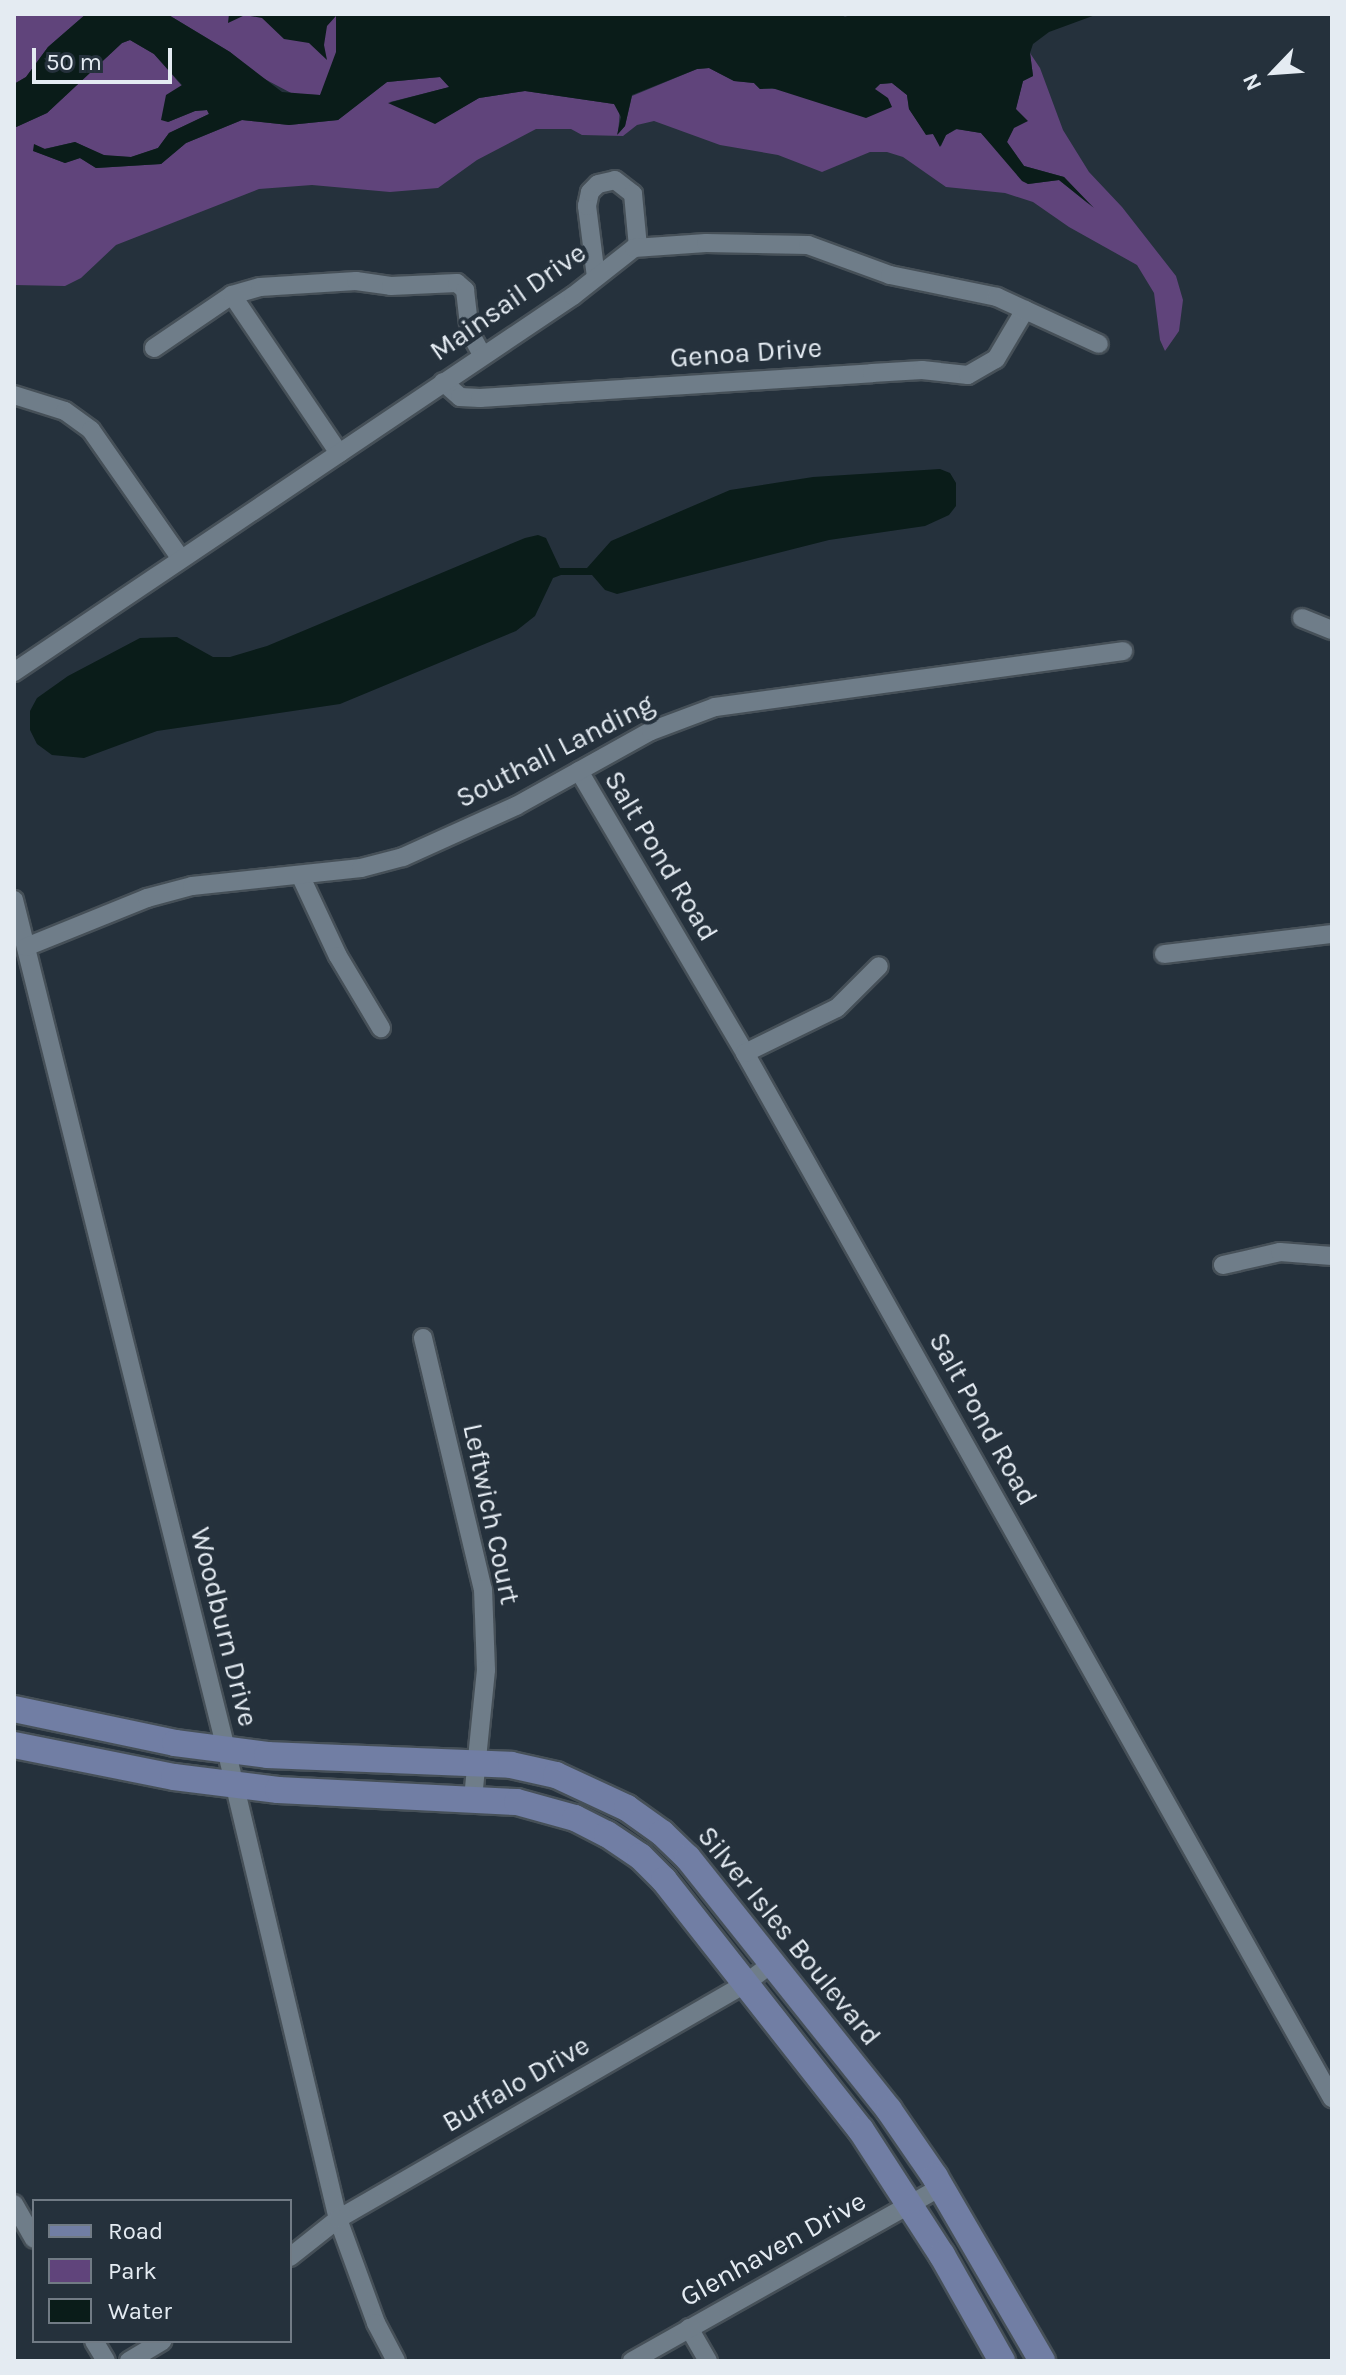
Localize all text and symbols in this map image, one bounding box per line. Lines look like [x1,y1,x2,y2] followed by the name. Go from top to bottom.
[36,32,176,82] scale bar
[1234,32,1314,112] north arrow
[46,48,102,76] text: 50 m
[1237,69,1267,95] text: N
[424,236,592,368] street label: Mainsail Drive
[669,331,823,375] street label: Genoa Drive
[451,687,659,815] street label: Southall Landing
[597,765,725,947] street label: Salt Pond Road
[922,1327,1044,1511] street label: Salt Pond Road
[455,1420,527,1608] street label: Leftwich Court
[183,1524,265,1730] street label: Woodburn Drive
[690,1820,888,2052] street label: Silver Isles Boulevard
[437,2028,595,2140] street label: Buffalo Drive
[674,2184,872,2314] street label: Glenhaven Drive
[32,2199,292,2343] legend
[108,2217,163,2245] text: Road
[108,2257,157,2285] text: Park
[108,2297,172,2325] text: Water

